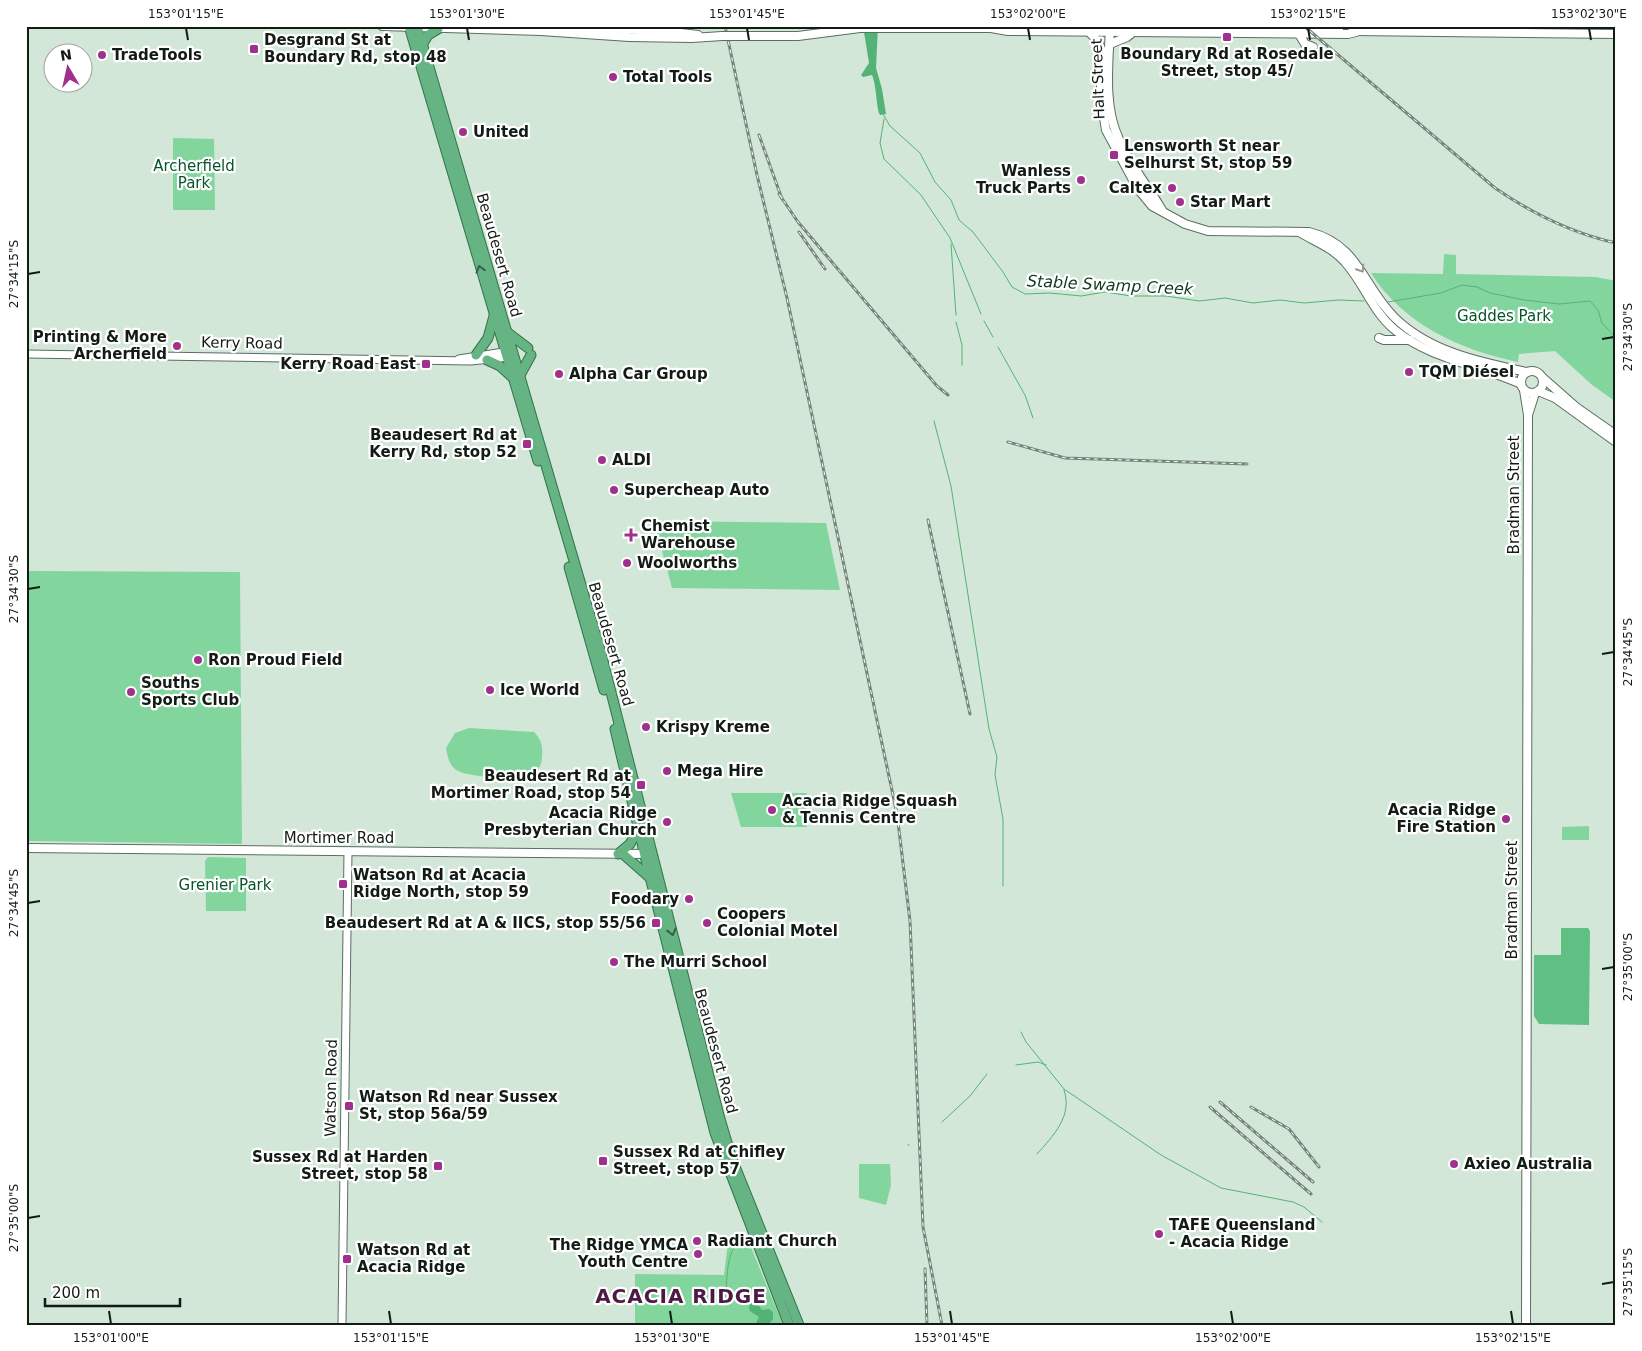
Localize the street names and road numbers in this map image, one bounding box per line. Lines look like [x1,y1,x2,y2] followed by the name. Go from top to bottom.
[1088,38,1108,120] street label: Halt Street
[473,191,525,319] street label: Beaudesert Road
[201,333,283,353] street label: Kerry Road
[1505,435,1523,554] street label: Bradman Street
[585,580,637,708] street label: Beaudesert Road
[284,829,394,847] street label: Mortimer Road
[1503,840,1521,959] street label: Bradman Street
[691,987,741,1115] street label: Beaudesert Road
[321,1039,341,1137] street label: Watson Road

